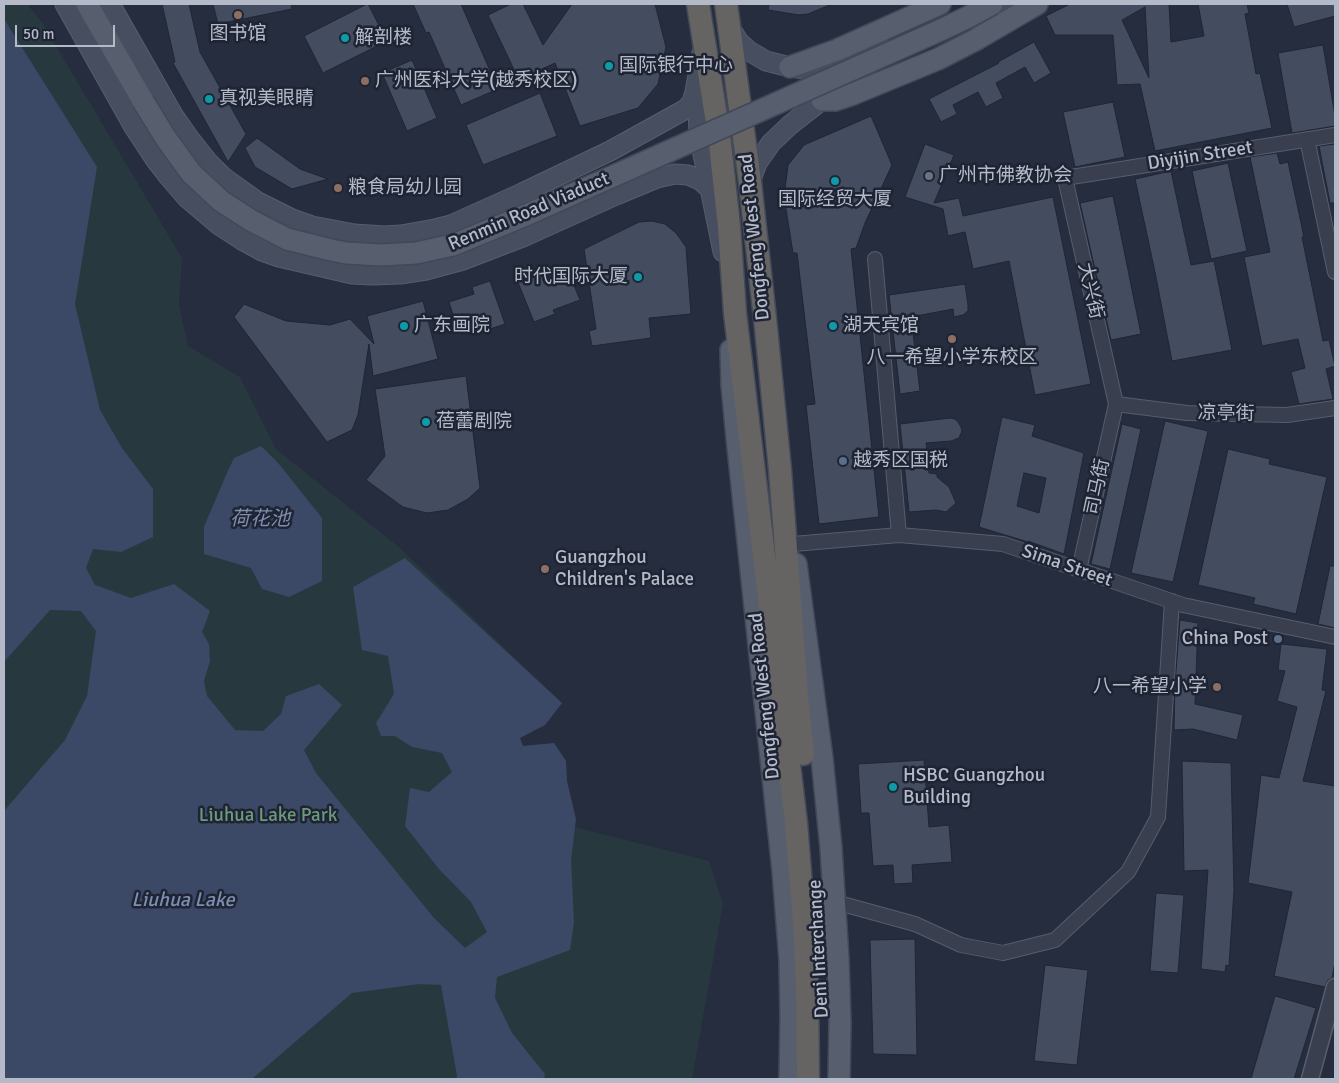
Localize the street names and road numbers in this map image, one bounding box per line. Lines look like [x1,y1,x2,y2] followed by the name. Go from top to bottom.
[1146,136,1254,176] street label: Diyijin Street
[735,152,775,322] street label: Dongfeng West Road
[445,168,613,256] street label: Renmin Road Viaduct
[1072,261,1108,321] street label: 大兴街
[1197,402,1255,426] street label: 凉亭街
[1081,457,1115,517] street label: 司马街
[1019,540,1115,592] street label: Sima Street
[745,611,785,781] street label: Dongfeng West Road
[804,879,834,1019] street label: Deni Interchange

